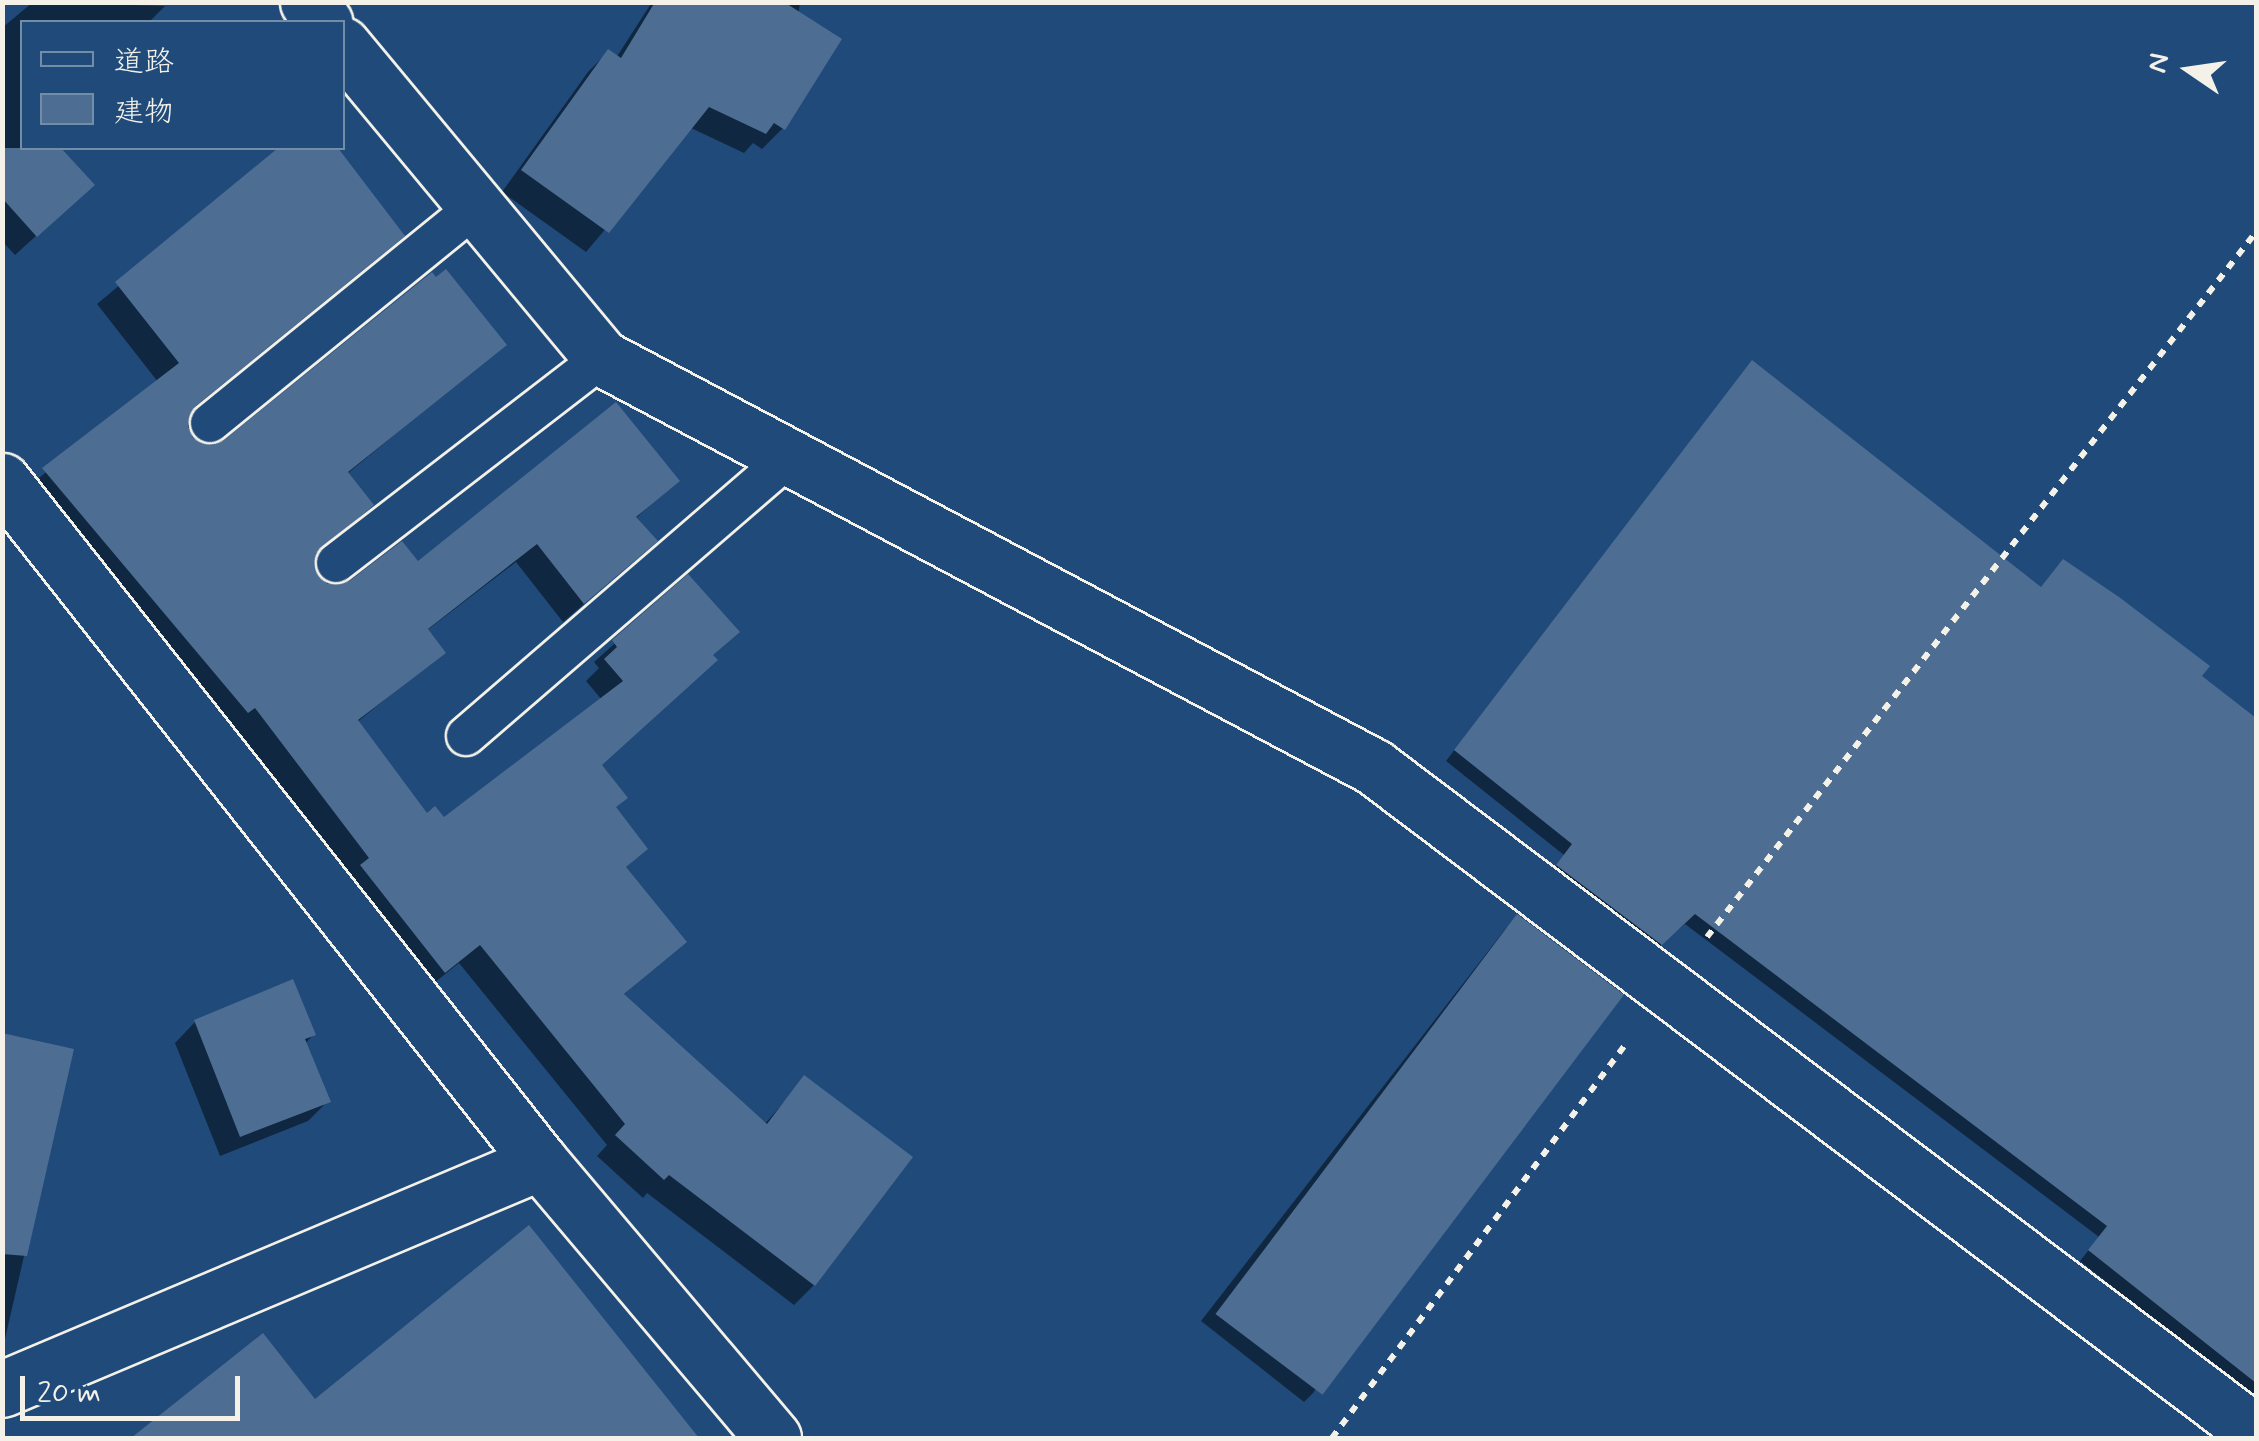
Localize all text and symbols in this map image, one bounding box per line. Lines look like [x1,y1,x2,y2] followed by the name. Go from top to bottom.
[20,20,345,150] legend
[2139,20,2239,120] north arrow
[114,43,174,82] text: 道路
[2139,50,2179,76] text: N
[114,93,174,132] text: 建物
[25,1356,245,1418] scale bar
[37,1374,101,1413] text: 20 m

